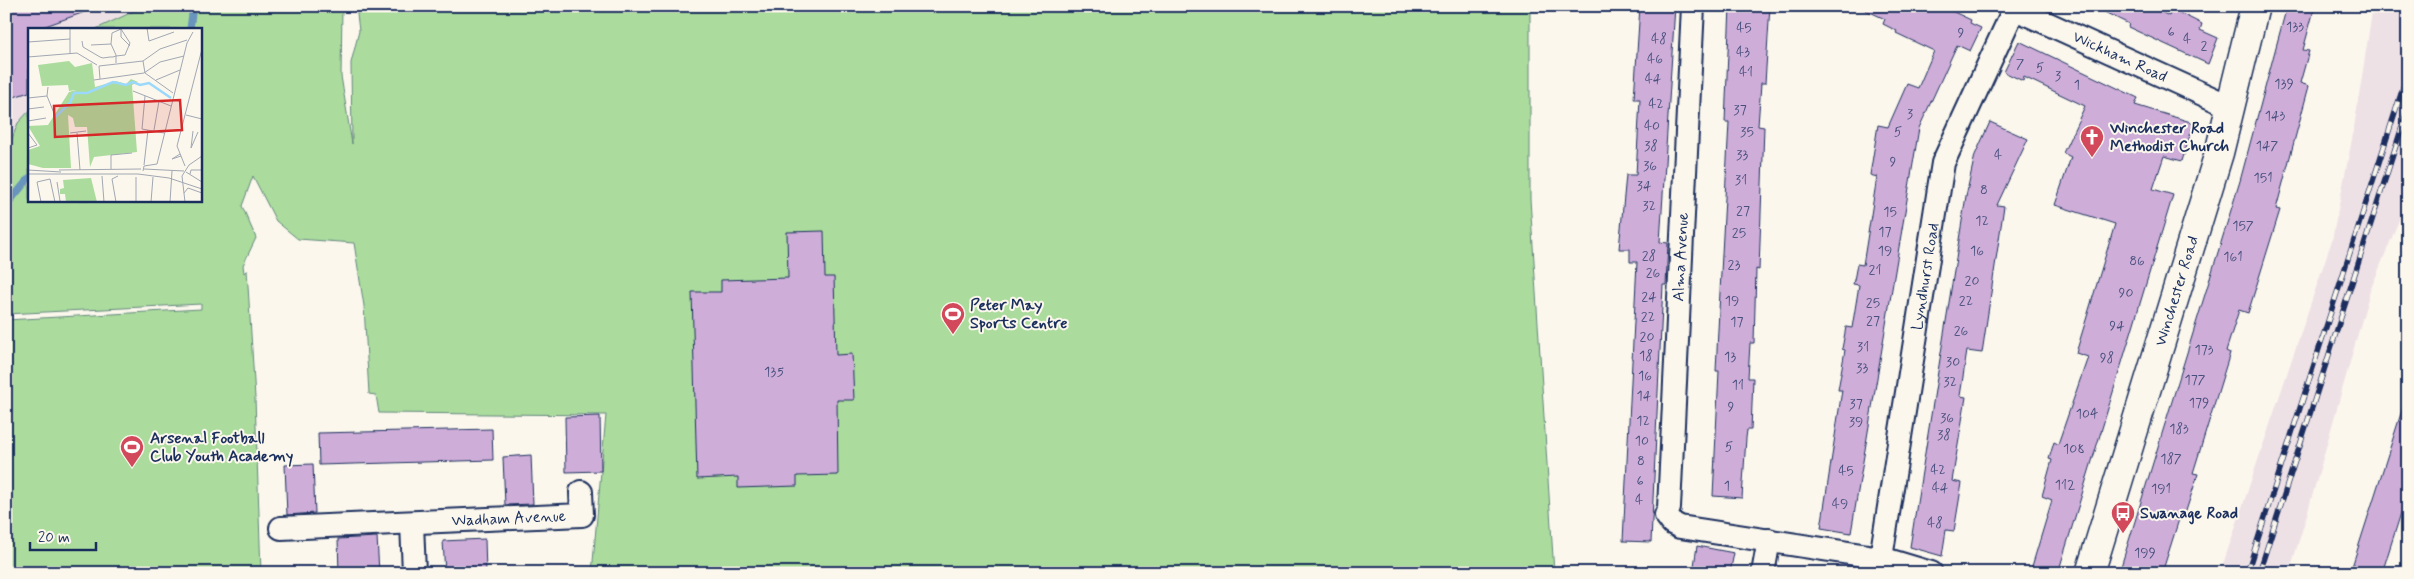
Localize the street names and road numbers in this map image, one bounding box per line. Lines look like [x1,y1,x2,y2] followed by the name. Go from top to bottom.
[2069,26,2171,87] street label: Wickham Road
[1668,211,1694,302] street label: Alma Avenue
[1906,221,1944,332] street label: Lyndhurst Road
[2150,233,2203,349] street label: Winchester Road
[451,505,567,531] street label: Wadham Avenue

